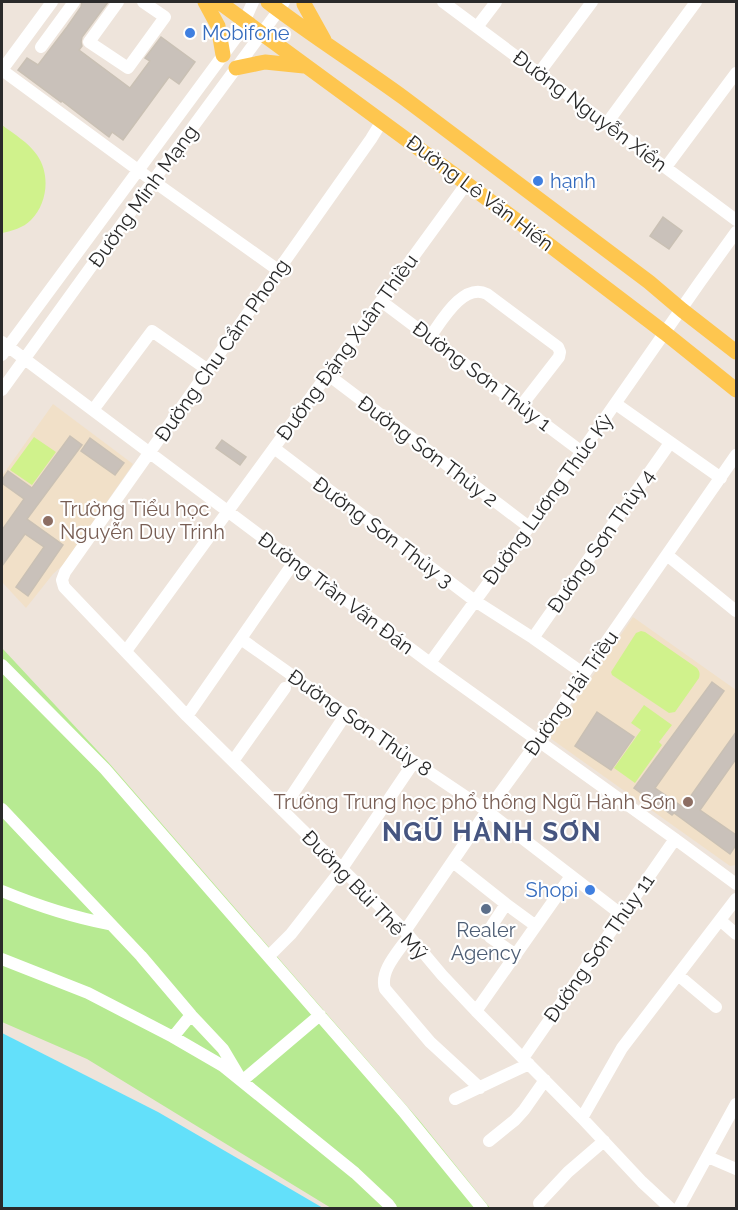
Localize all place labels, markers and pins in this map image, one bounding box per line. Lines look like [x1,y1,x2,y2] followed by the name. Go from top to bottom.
[202,21,290,45] place label: Mobifone
[183,26,197,40] marker: Mobifone
[550,169,596,193] place label: hạnh
[531,174,545,188] marker: hạnh
[60,497,225,544] place label: Trường Tiểu học Nguyễn Duy Trinh
[41,514,55,528] marker: Trường Tiểu học Nguyễn Duy Trinh
[273,790,676,814] place label: Trường Trung học phổ thông Ngũ Hành Sơn
[681,795,695,809] marker: Trường Trung học phổ thông Ngũ Hành Sơn
[526,878,578,902] place label: Shopi
[583,883,597,897] marker: Shopi
[479,902,493,916] marker: Realer Agency
[451,918,521,965] place label: Realer Agency

